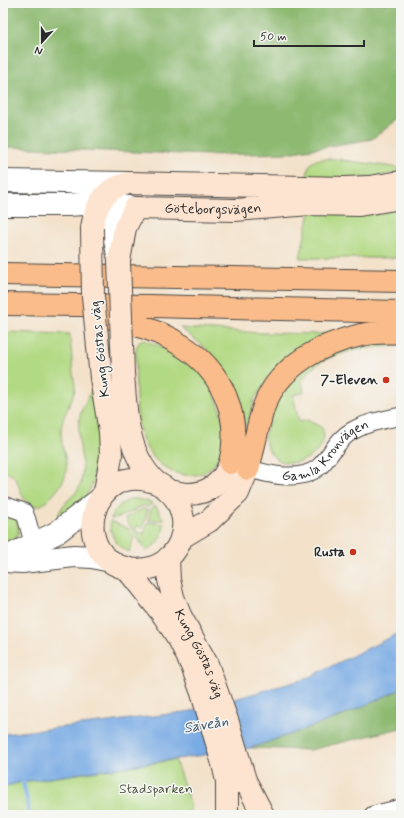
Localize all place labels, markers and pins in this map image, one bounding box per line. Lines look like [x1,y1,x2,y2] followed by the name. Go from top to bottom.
[320,371,379,389] place label: 7-Eleven
[381,375,391,385] marker: 7-Eleven
[314,543,345,561] place label: Rusta
[348,547,358,557] marker: Rusta

